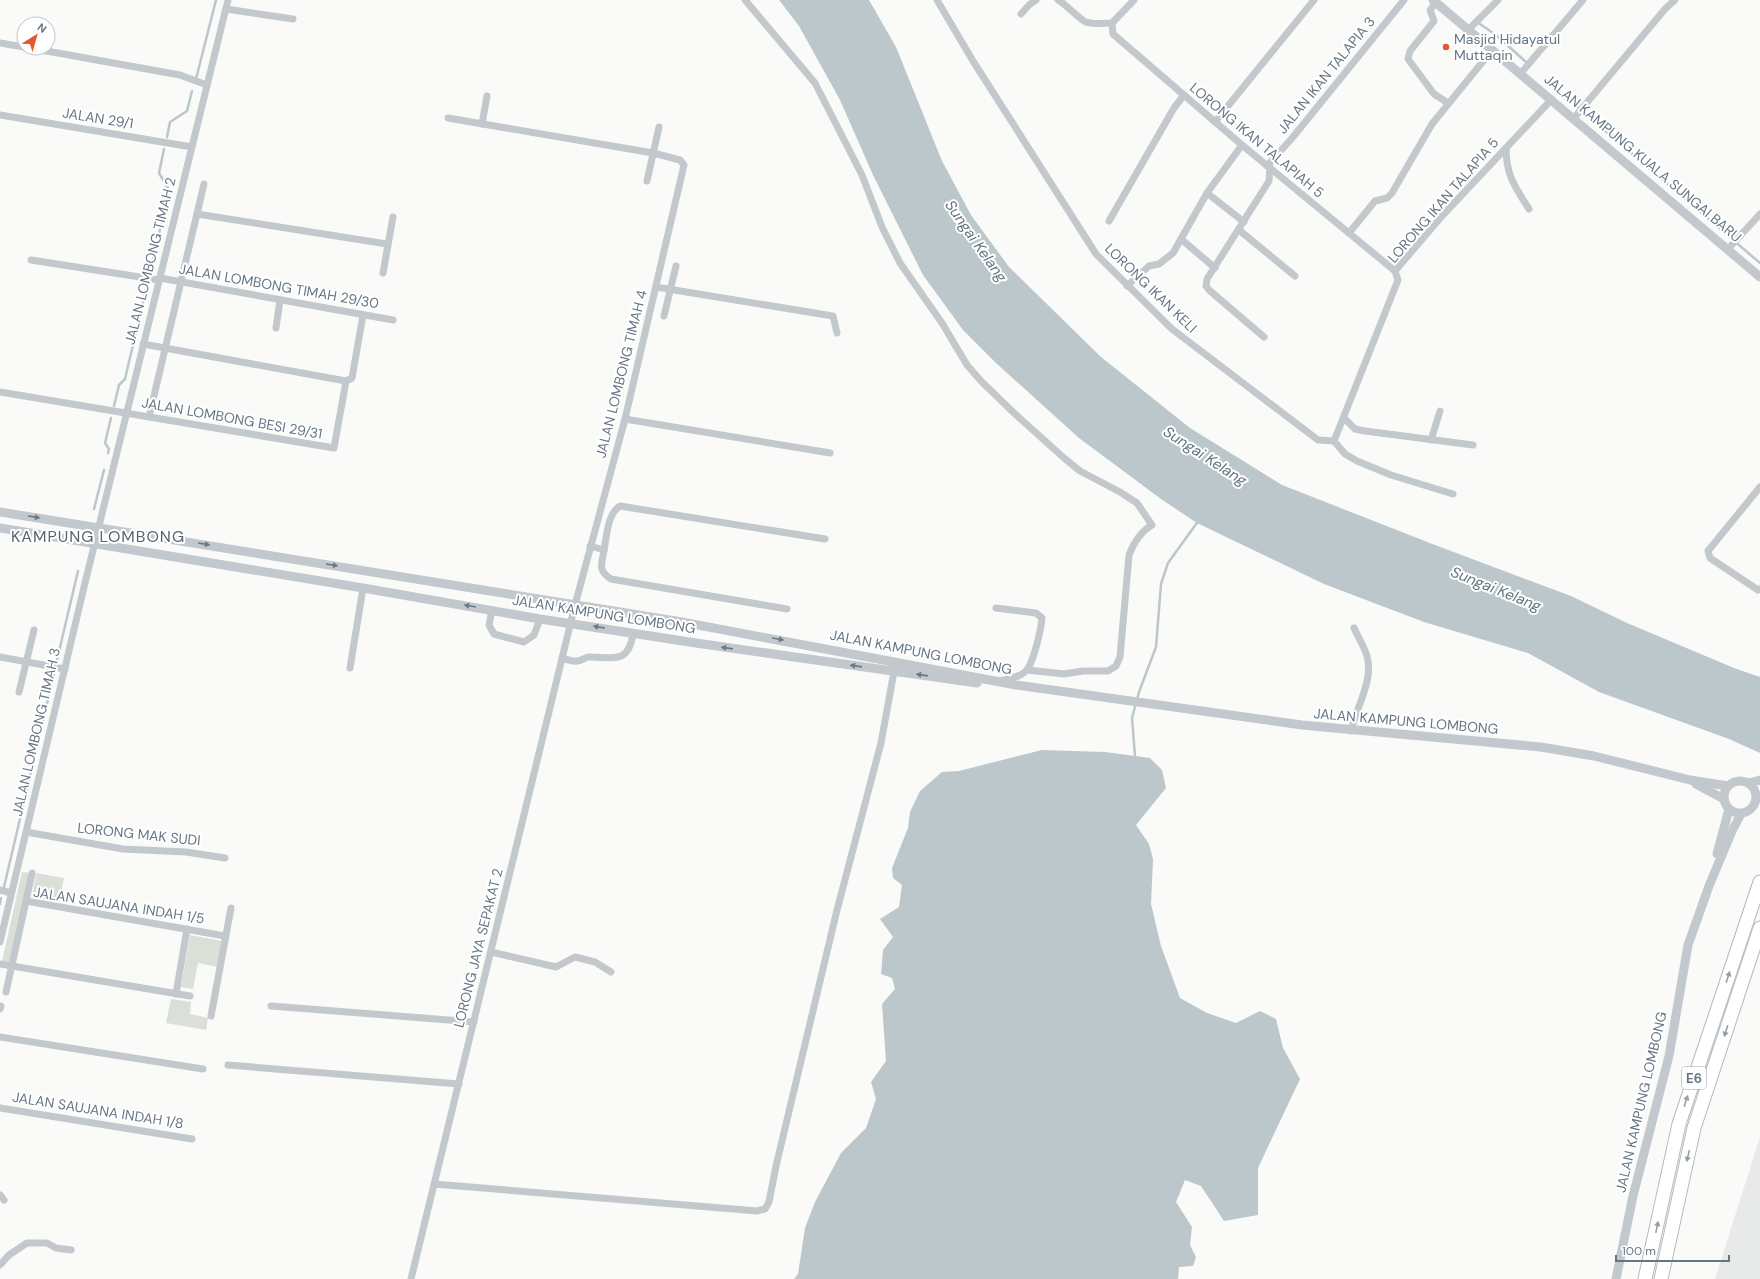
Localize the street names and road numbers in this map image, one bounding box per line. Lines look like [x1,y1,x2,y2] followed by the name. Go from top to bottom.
[1273,13,1379,137] street label: JALAN IKAN TALAPIA 3
[1541,70,1745,246] street label: JALAN KAMPUNG KUALA SUNGAI BARU
[1186,79,1328,201] street label: LORONG IKAN TALAPIAH 5
[61,103,135,133] street label: JALAN 29/1
[1384,134,1502,266] street label: LORONG IKAN TALAPIA 5
[120,175,180,347] street label: JALAN LOMBONG TIMAH 2
[1101,239,1201,337] street label: LORONG IKAN KELI
[178,260,380,312] street label: JALAN LOMBONG TIMAH 29/30
[591,288,651,460] street label: JALAN LOMBONG TIMAH 4
[140,393,324,443] street label: JALAN LOMBONG BESI 29/31
[511,591,697,637] street label: JALAN KAMPUNG LOMBONG
[828,626,1014,678] street label: JALAN KAMPUNG LOMBONG
[8,646,64,818] street label: JALAN LOMBONG TIMAH 3
[1313,704,1499,738] street label: JALAN KAMPUNG LOMBONG
[77,819,201,849] street label: LORONG MAK SUDI
[449,866,507,1030] street label: LORONG JAYA SEPAKAT 2
[32,883,206,927] street label: JALAN SAUJANA INDAH 1/5
[1611,1010,1671,1194] street label: JALAN KAMPUNG LOMBONG
[1682,1067,1706,1089] road number: E6
[11,1088,185,1132] street label: JALAN SAUJANA INDAH 1/8

